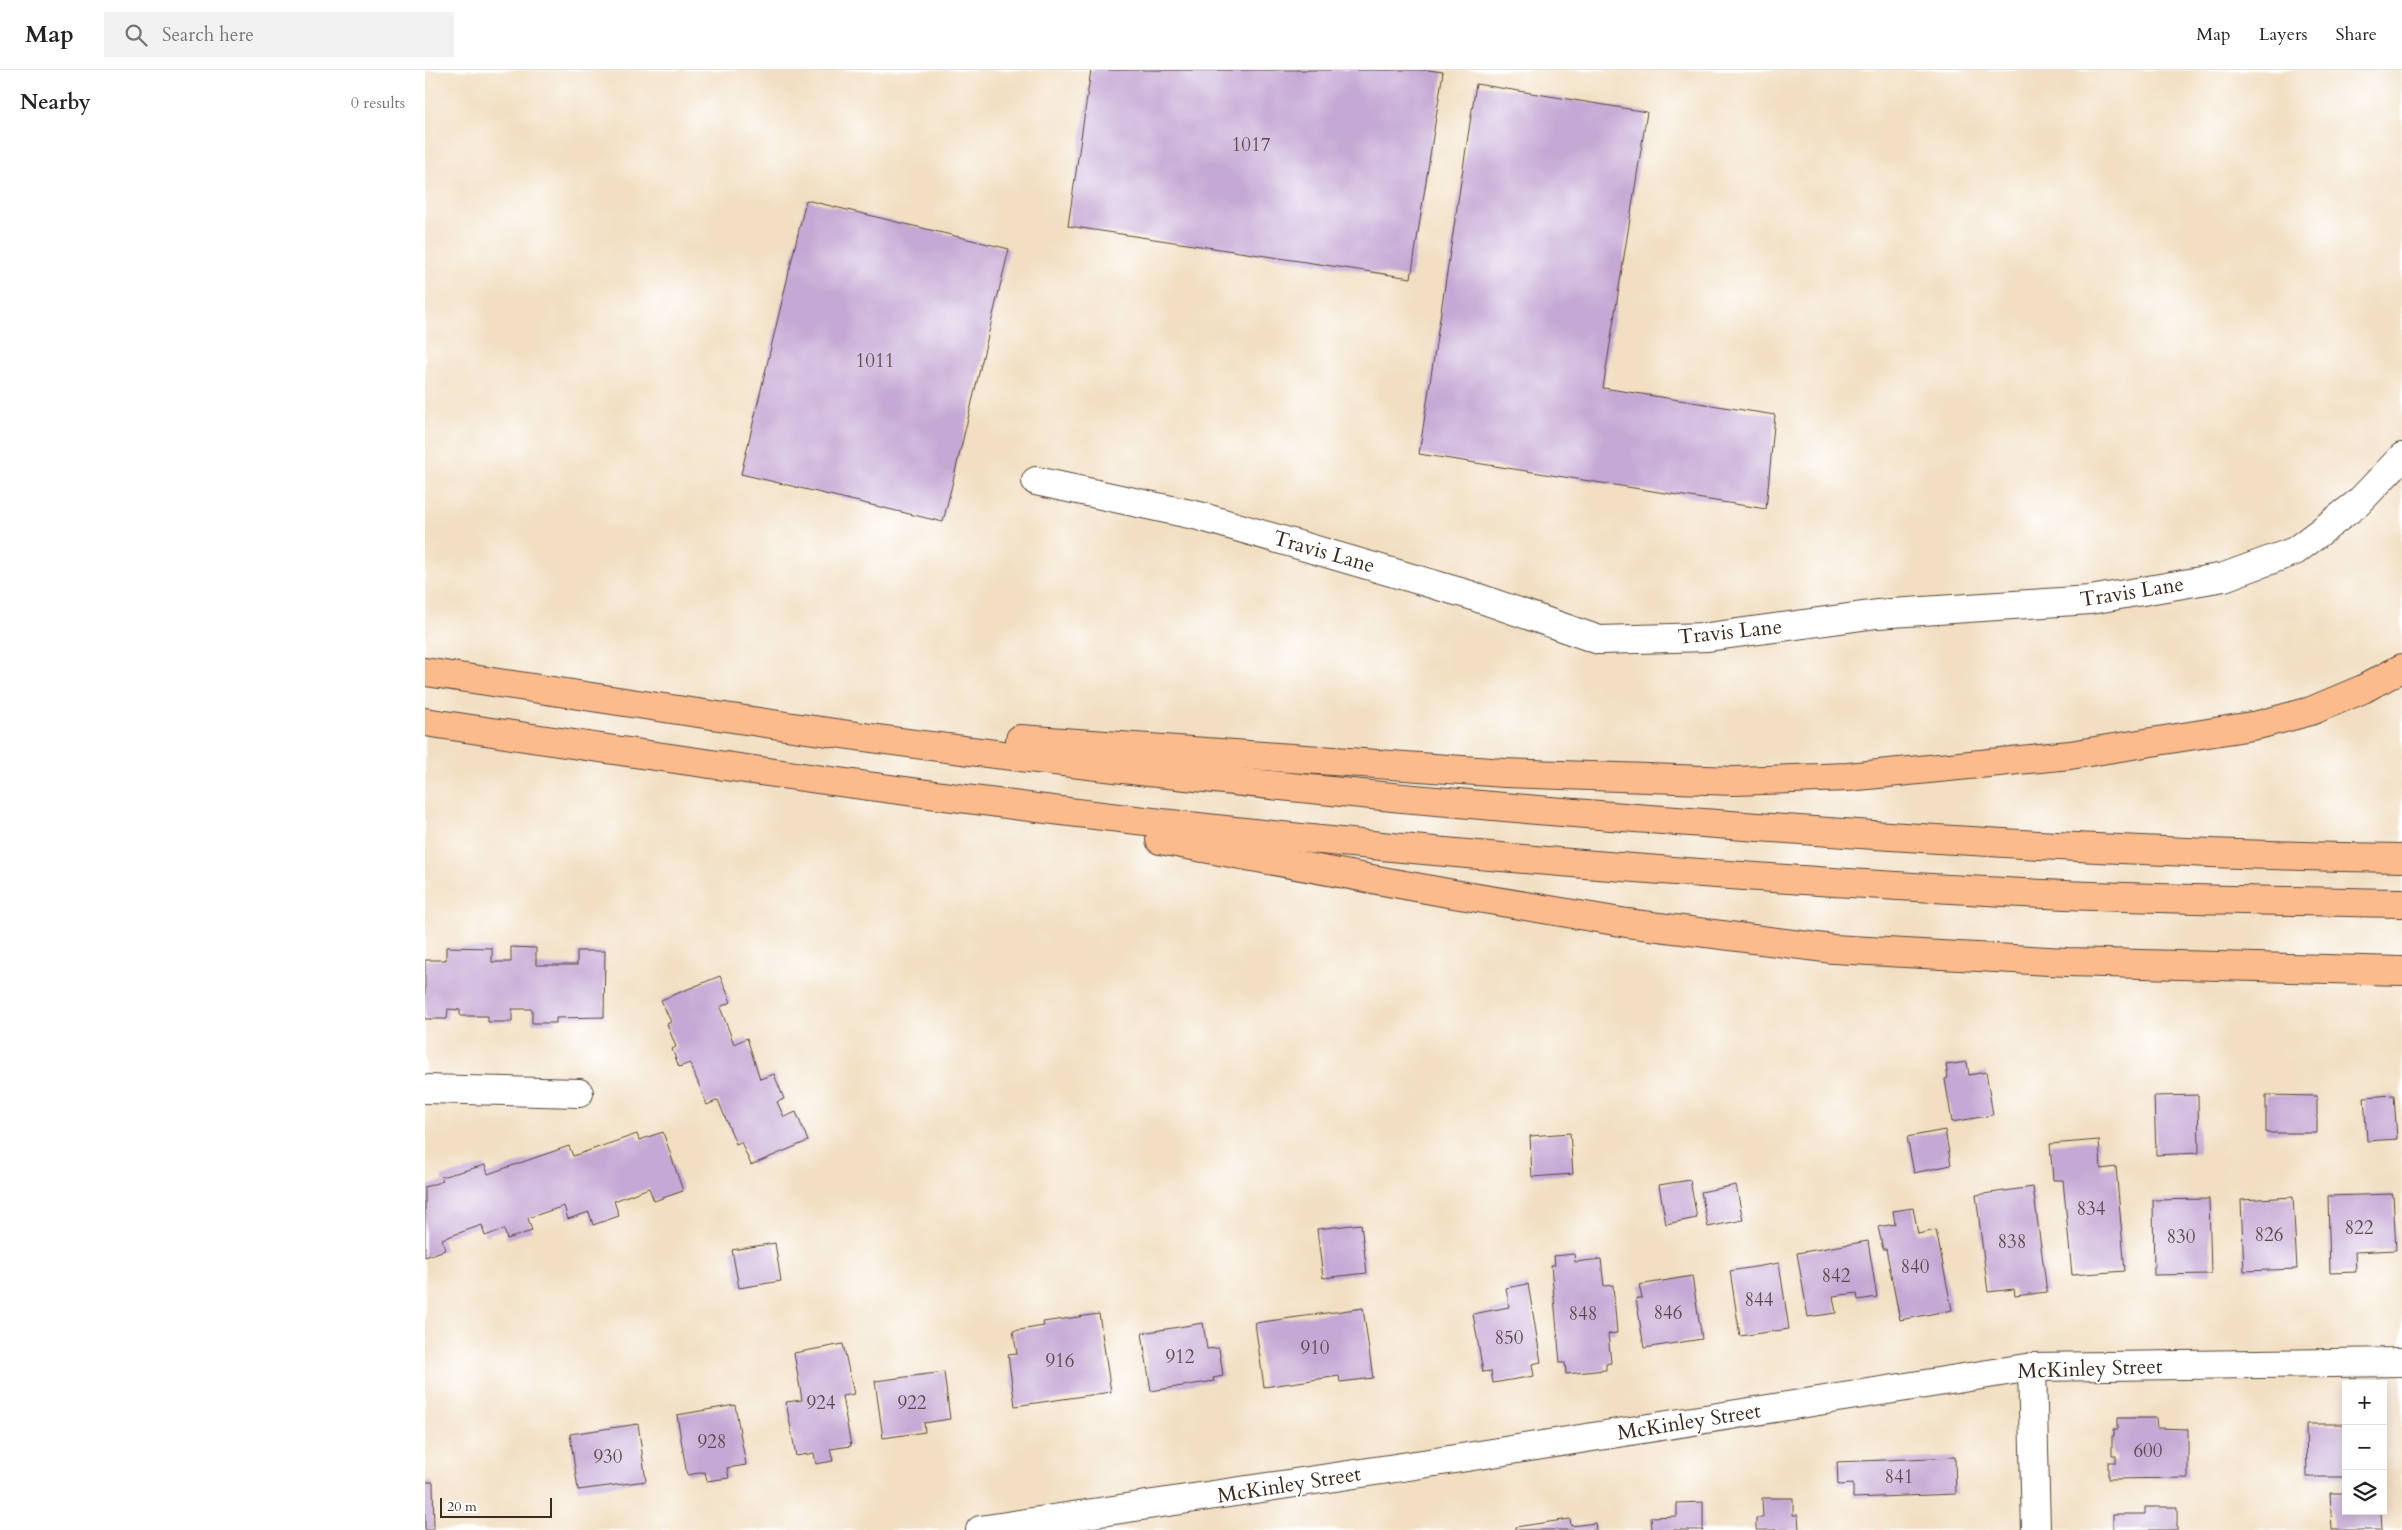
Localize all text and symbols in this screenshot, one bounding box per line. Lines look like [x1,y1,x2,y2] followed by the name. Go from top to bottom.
[104,12,454,57] search box
[25,18,74,51] text: Map
[122,21,150,49] icon: search
[162,22,254,48] text: Search here
[2196,22,2231,47] text: Map
[2259,22,2308,47] text: Layers
[2336,22,2377,47] text: Share
[20,88,91,117] text: Nearby
[351,92,405,114] text: 0 results
[1232,132,1271,158] house number: 1017
[856,348,894,374] house number: 1011
[1270,524,1378,580] street label: Travis Lane
[2078,569,2186,615] street label: Travis Lane
[1676,612,1784,652] street label: Travis Lane
[2076,1196,2106,1222] house number: 834
[2344,1215,2374,1241] house number: 822
[2254,1222,2284,1248] house number: 826
[2166,1224,2196,1250] house number: 830
[1997,1229,2027,1255] house number: 838
[1900,1254,1930,1280] house number: 840
[1821,1263,1851,1289] house number: 842
[1744,1287,1774,1313] house number: 844
[1653,1300,1683,1326] house number: 846
[1568,1301,1598,1327] house number: 848
[1494,1325,1524,1351] house number: 850
[1300,1335,1330,1361] house number: 910
[1165,1344,1195,1370] house number: 912
[1045,1348,1075,1374] house number: 916
[2017,1352,2163,1386] street label: McKinley Street
[2342,1380,2387,1515] map controls
[2342,1380,2387,1425] button: +
[806,1390,836,1416] house number: 924
[897,1390,927,1416] house number: 922
[1615,1396,1763,1448] street label: McKinley Street
[2342,1425,2387,1470] button: −
[697,1429,727,1455] house number: 928
[2133,1438,2163,1464] house number: 600
[593,1444,623,1470] house number: 930
[1215,1459,1363,1511] street label: McKinley Street
[1884,1464,1914,1490] house number: 841
[2342,1470,2387,1515] button: layers
[440,1495,553,1518] scale bar
[447,1497,477,1516] text: 20 m

